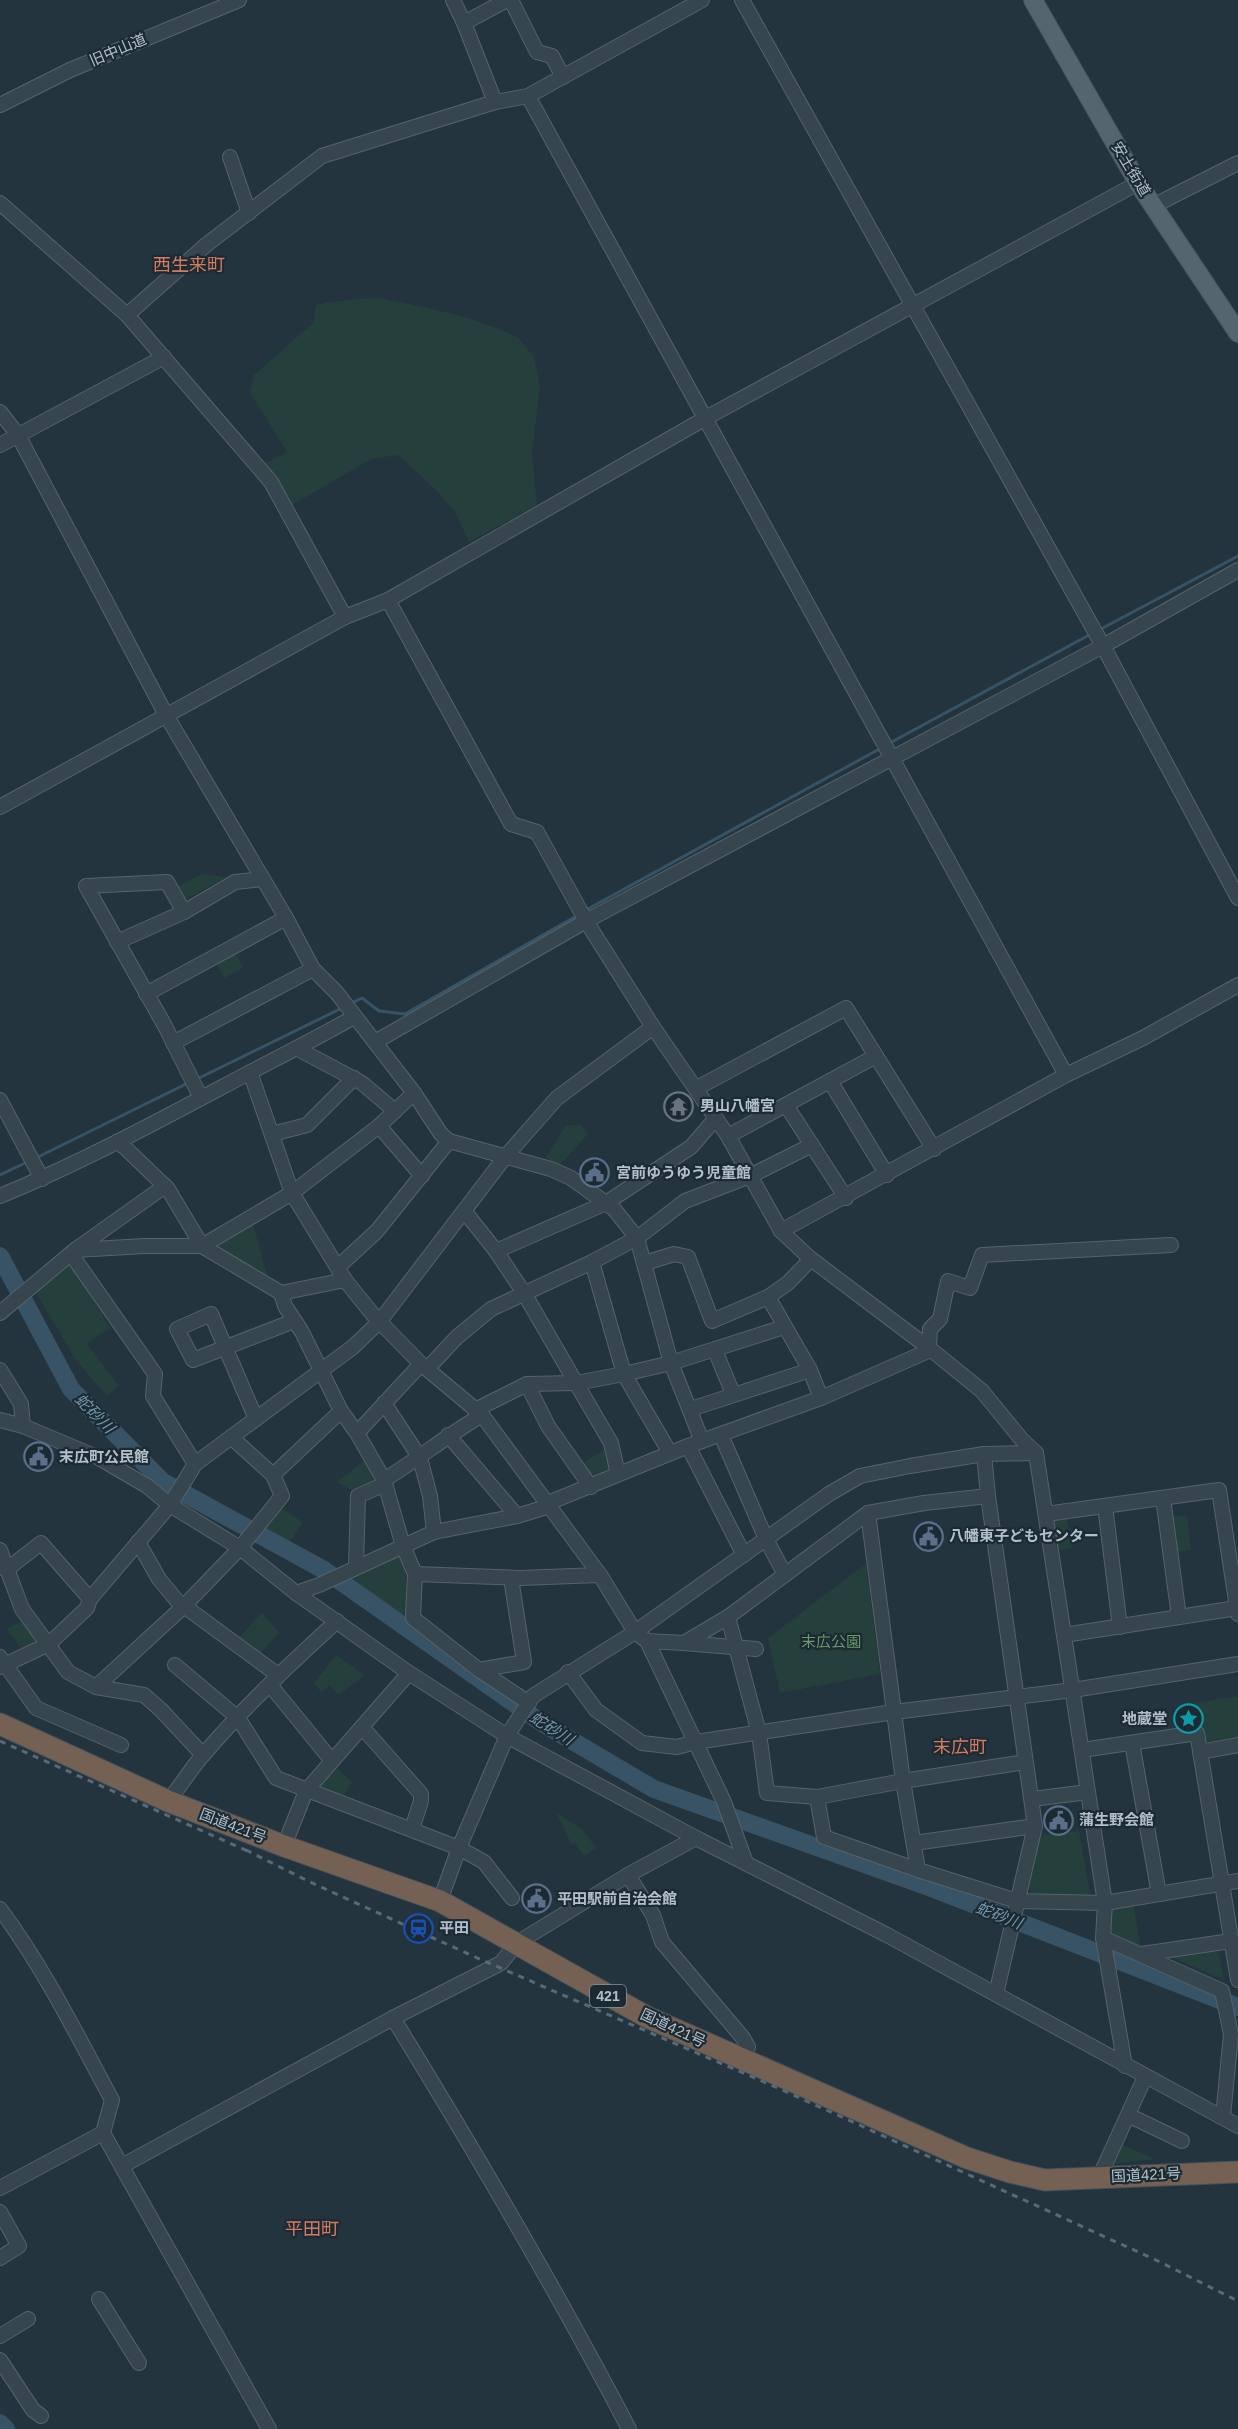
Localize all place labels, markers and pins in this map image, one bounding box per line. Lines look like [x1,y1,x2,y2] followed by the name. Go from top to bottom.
[663,1090,695,1122] temple icon: 男山八幡宮
[700,1097,775,1114] place label: 男山八幡宮
[579,1157,611,1189] public building icon: 宮前ゆうゆう児童館
[616,1164,751,1181] place label: 宮前ゆうゆう児童館
[22,1441,54,1473] public building icon: 末広町公民館
[59,1448,149,1465] place label: 末広町公民館
[912,1520,944,1552] public building icon: 八幡東子どもセンター
[949,1527,1099,1544] place label: 八幡東子どもセンター
[1172,1703,1204,1735] place icon: 地蔵堂
[1122,1710,1167,1727] place label: 地蔵堂
[1042,1804,1074,1836] public building icon: 蒲生野会館
[1079,1811,1154,1828] place label: 蒲生野会館
[520,1883,552,1915] public building icon: 平田駅前自治会館
[557,1890,677,1907] place label: 平田駅前自治会館
[402,1912,434,1944] station icon: 平田
[439,1919,469,1936] place label: 平田

